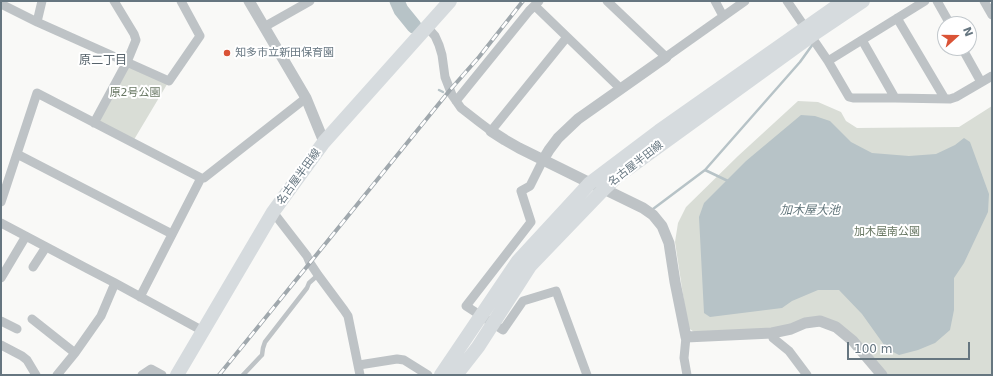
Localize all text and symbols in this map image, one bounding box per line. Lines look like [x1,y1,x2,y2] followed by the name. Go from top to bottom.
[937,16,977,56] north arrow
[960,25,975,39] text: N
[235,46,334,60] place label: 知多市立新田保育園
[222,48,232,58] marker: 知多市立新田保育園
[79,54,127,68] district label: 原二丁目
[110,86,160,100] park label: 原2号公園
[606,138,666,190] street label: 名古屋半田線
[274,146,324,208] street label: 名古屋半田線
[780,204,840,218] water label: 加木屋大池
[854,225,920,239] park label: 加木屋南公園
[849,334,972,360] scale bar
[854,342,892,356] text: 100 m

